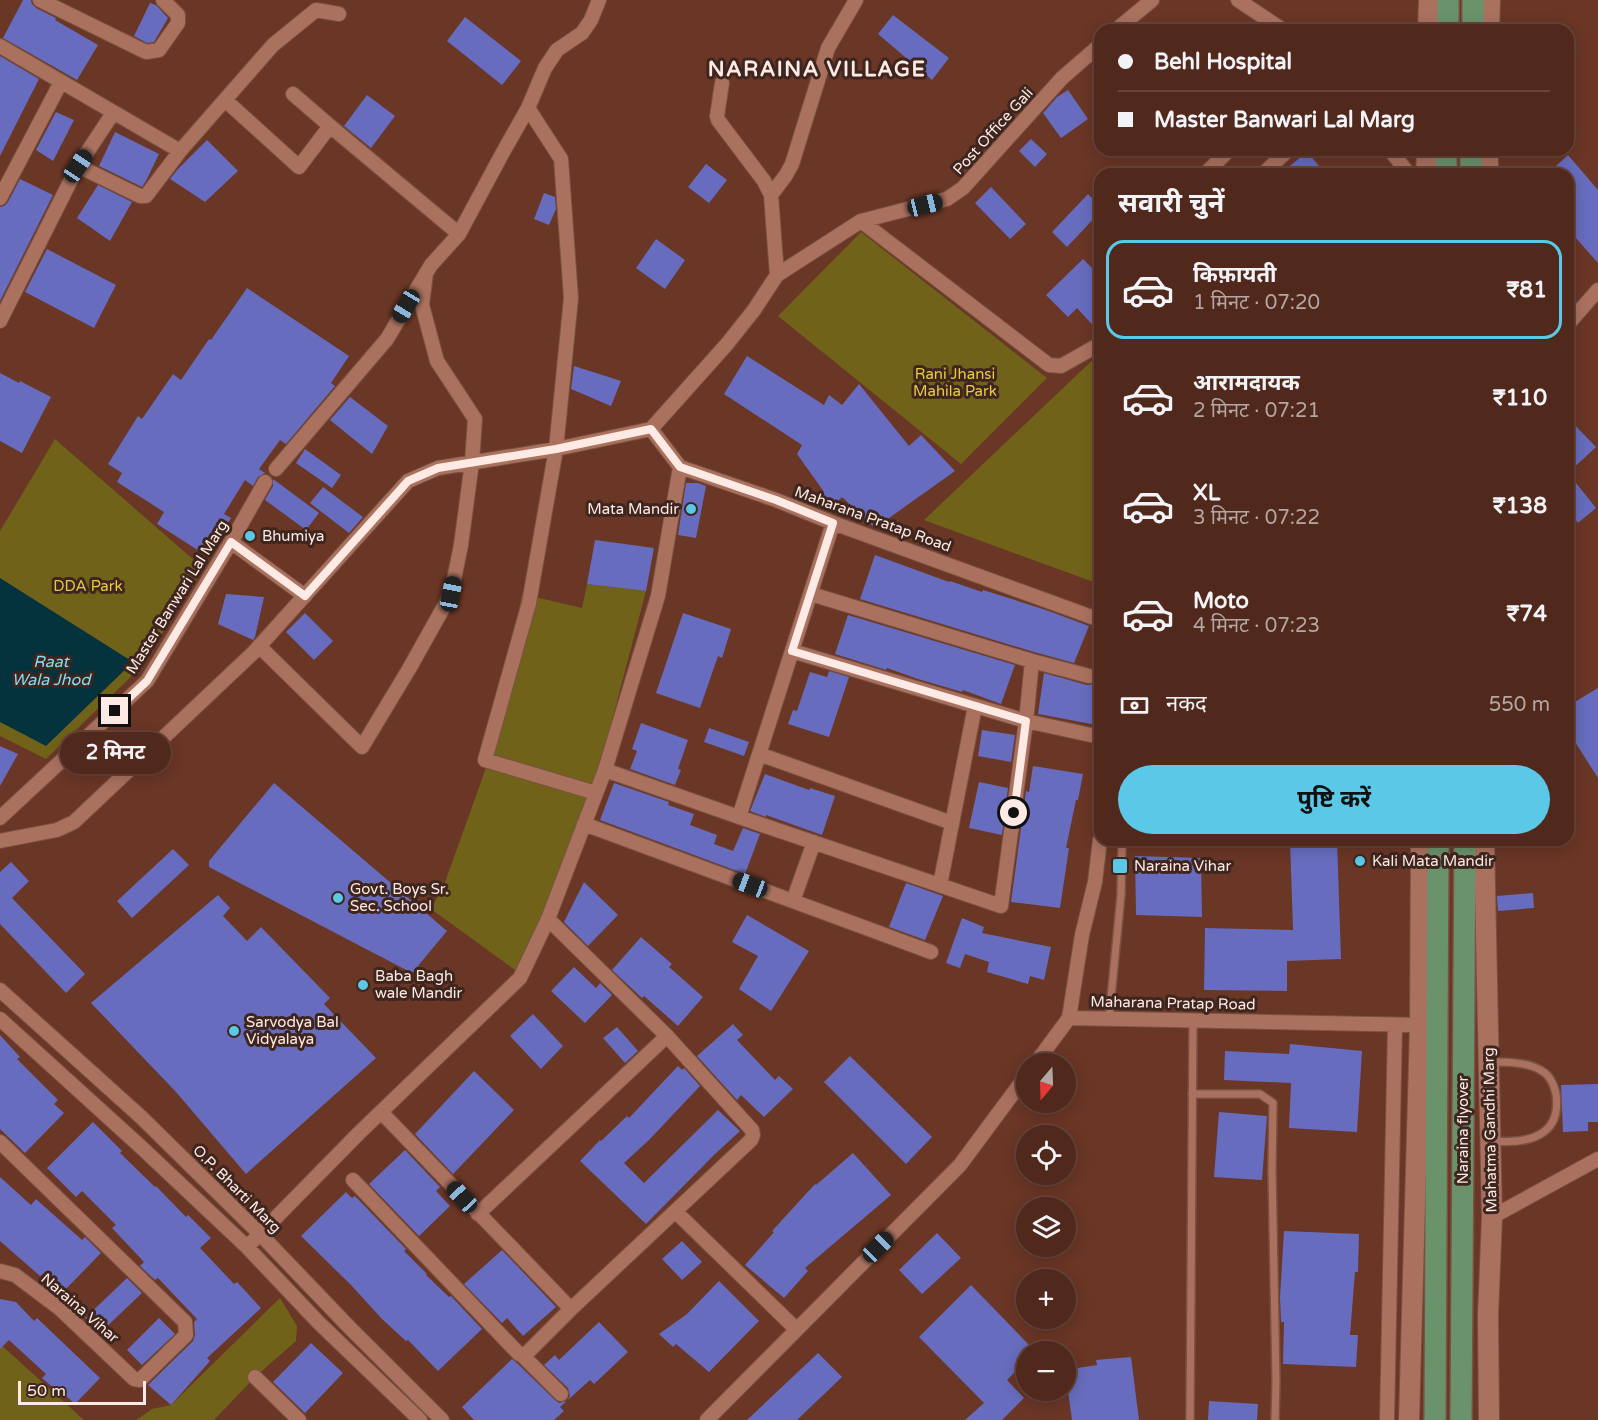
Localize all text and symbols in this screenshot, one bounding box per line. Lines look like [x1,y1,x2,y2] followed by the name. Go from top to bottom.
[1154,49,1292,75] text: Behl Hospital
[708,57,926,82] district label: NARAINA VILLAGE
[949,84,1037,178] street label: Post Office Gali
[1154,107,1415,133] text: Master Banwari Lal Marg
[60,146,96,186] car
[1118,187,1224,220] text: सवारी चुनें
[905,192,945,218] car
[1193,262,1277,288] text: किफ़ायती
[1121,263,1175,317] icon: car
[1506,277,1547,303] text: ₹81
[389,286,423,326] car
[1193,291,1320,315] text: 1 मिनट · 07:20
[913,365,997,400] park label: Rani Jhansi Mahila Park
[1193,370,1300,396] text: आरामदायक
[1121,371,1175,425] icon: car
[1493,385,1547,411] text: ₹110
[1193,399,1320,423] text: 2 मिनट · 07:21
[1121,479,1175,533] icon: car
[1193,480,1220,506] text: XL
[792,482,954,556] street label: Maharana Pratap Road
[1493,493,1547,519] text: ₹138
[587,500,679,518] place label: Mata Mandir
[684,502,698,516] marker: Mata Mandir
[1193,506,1320,530] text: 3 मिनट · 07:22
[122,517,232,677] street label: Master Banwari Lal Marg
[262,527,324,545] place label: Bhumiya
[243,529,257,543] marker: Bhumiya
[439,575,463,613] car
[53,577,123,595] park label: DDA Park
[1121,587,1175,641] icon: car
[1193,588,1249,614] text: Moto
[1506,601,1547,627] text: ₹74
[1193,614,1320,638] text: 4 मिनट · 07:23
[12,652,92,690] water label: Raat Wala Jhod
[1118,689,1151,722] icon: cash
[1166,691,1207,717] text: नकद
[1489,693,1550,717] text: 550 m
[101,697,128,724] route end
[60,732,170,774] callout: 2 मिनट
[86,741,145,765] text: 2 मिनट
[1118,765,1550,834] button: पुष्टि करें
[1000,799,1027,826] route start
[1372,852,1494,870] place label: Kali Mata Mandir
[1353,854,1367,868] marker: Kali Mata Mandir
[1111,857,1129,875] marker: Naraina Vihar
[1134,857,1231,875] place label: Naraina Vihar
[730,870,770,900] car
[350,880,449,915] place label: Govt. Boys Sr. Sec. School
[331,891,345,905] marker: Govt. Boys Sr. Sec. School
[375,967,463,1002] place label: Baba Bagh wale Mandir
[356,978,370,992] marker: Baba Bagh wale Mandir
[1090,993,1256,1013] street label: Maharana Pratap Road
[246,1013,339,1048] place label: Sarvodya Bal Vidyalaya
[227,1024,241,1038] marker: Sarvodya Bal Vidyalaya
[1480,1047,1500,1213] street label: Mahatma Gandhi Marg
[1016,1053,1076,1113] north arrow
[1016,1053,1076,1401] map controls
[1454,1076,1472,1184] street label: Naraina flyover
[1016,1125,1076,1185] button: locate
[189,1141,285,1237] street label: O.P. Bharti Marg
[443,1178,481,1216] car
[1016,1197,1076,1257] button: layers
[859,1228,897,1266] car
[37,1269,123,1347] street label: Naraina Vihar
[1016,1269,1076,1329] button: +
[1016,1341,1076,1401] button: −
[18,1378,146,1406] scale bar
[27,1381,66,1401] text: 50 m

